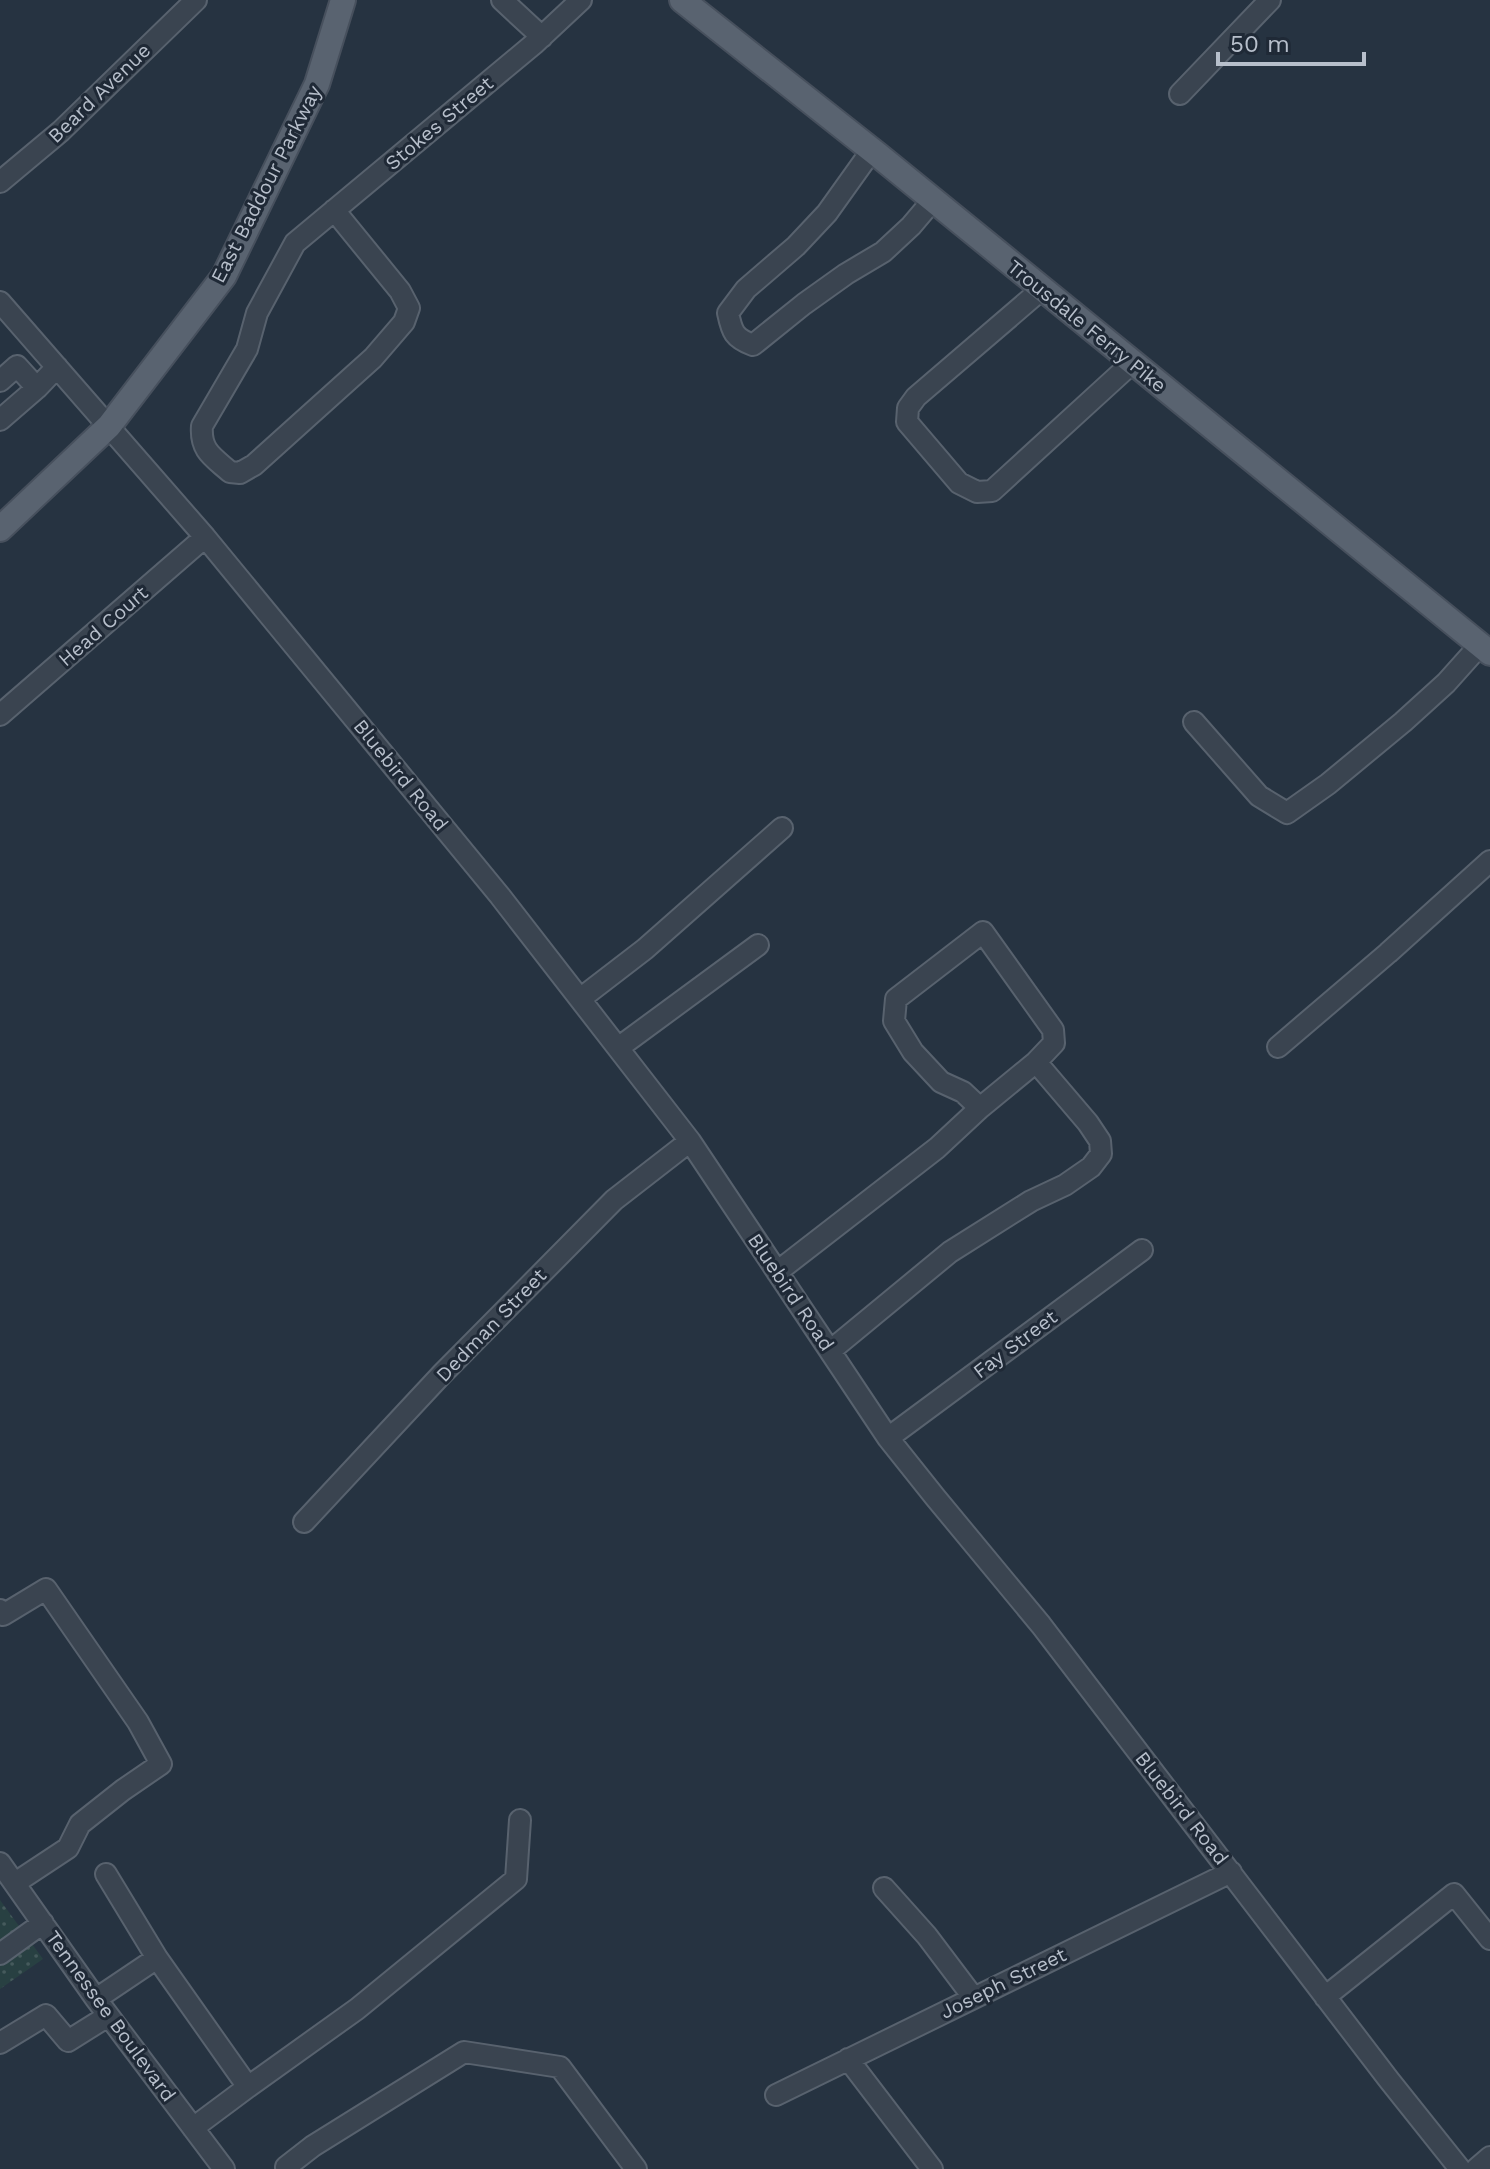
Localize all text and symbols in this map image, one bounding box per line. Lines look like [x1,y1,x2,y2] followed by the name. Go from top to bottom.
[1218,16,1364,66] scale bar
[1230,30,1290,58] text: 50 m
[43,38,155,148] street label: Beard Avenue
[380,71,498,175] street label: Stokes Street
[206,81,327,287] street label: East Baddour Parkway
[1003,255,1171,397] street label: Trousdale Ferry Pike
[53,580,153,671] street label: Head Court
[349,714,453,836] street label: Bluebird Road
[743,1229,839,1355] street label: Bluebird Road
[431,1263,552,1387] street label: Dedman Street
[968,1304,1062,1383] street label: Fay Street
[1130,1747,1234,1869] street label: Bluebird Road
[41,1926,181,2106] street label: Tennessee Boulevard
[936,1942,1070,2024] street label: Joseph Street

